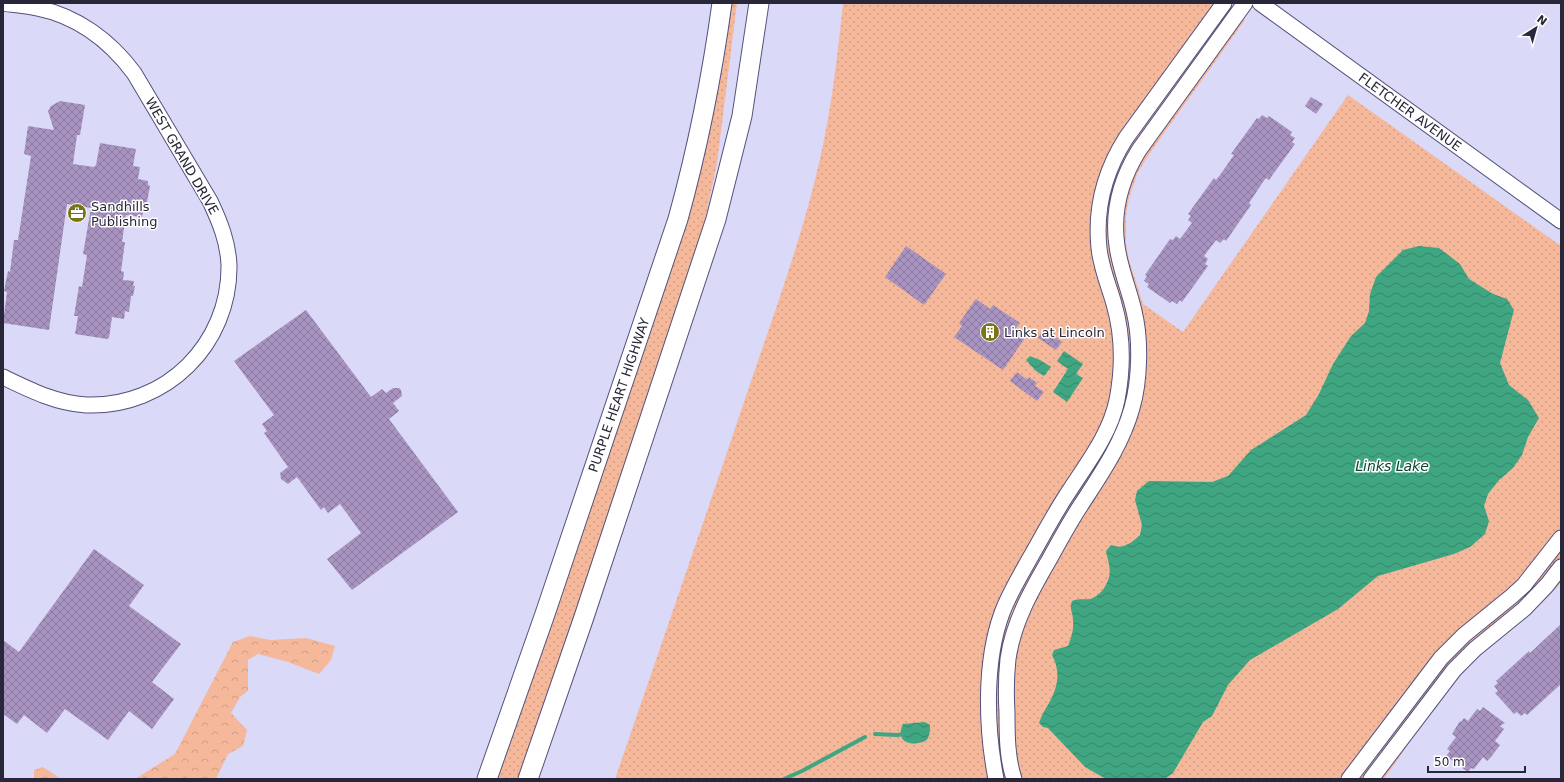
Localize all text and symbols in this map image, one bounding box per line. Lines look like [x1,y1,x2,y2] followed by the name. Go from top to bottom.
[1516,8,1556,48] north arrow
[1534,12,1549,28] text: N
[1356,70,1464,154] street label: FLETCHER AVENUE
[142,95,222,217] street label: WEST GRAND DRIVE
[91,199,157,229] place label: Sandhills Publishing
[66,202,88,224] office icon: Sandhills Publishing
[585,316,653,474] street label: PURPLE HEART HIGHWAY
[979,321,1001,343] building icon: Links at Lincoln
[1004,325,1105,340] place label: Links at Lincoln
[1355,458,1429,474] water label: Links Lake
[1428,748,1525,774] scale bar
[1434,755,1465,769] text: 50 m

